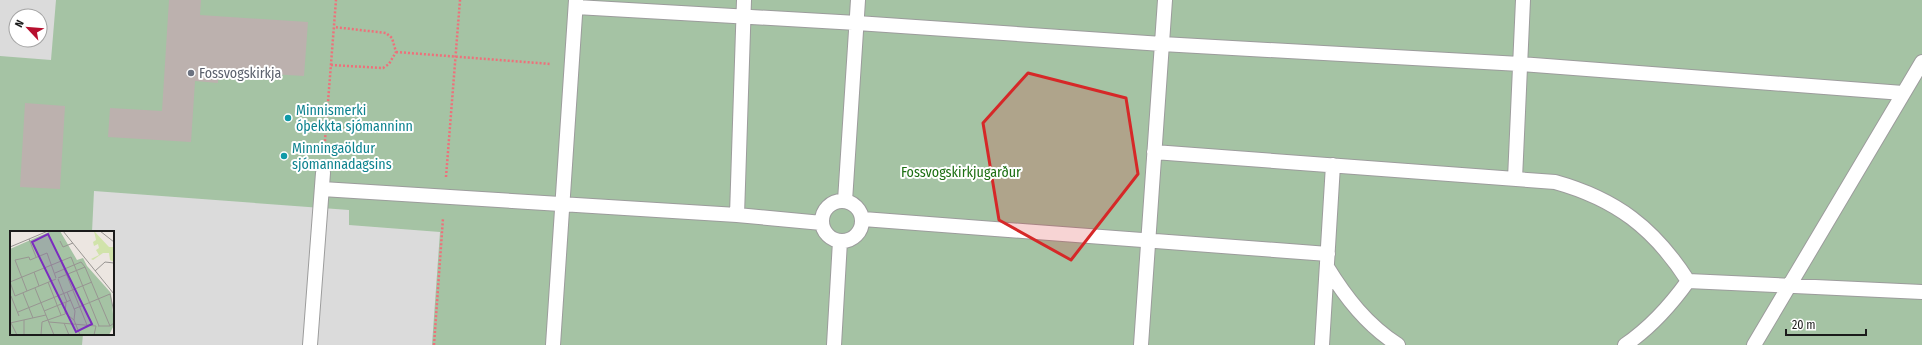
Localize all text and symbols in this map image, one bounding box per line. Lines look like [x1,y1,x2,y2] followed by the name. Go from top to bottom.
[8,8,48,48] north arrow
[12,18,27,30] text: N
[199,65,282,82] place label: Fossvogskirkja
[186,68,196,78] marker: Fossvogskirkja
[296,102,413,135] place label: Minnismerki óþekkta sjómanninn
[283,113,293,123] marker: Minnismerki óþekkta sjómanninn
[292,140,392,173] place label: Minningaöldur sjómannadagsins
[279,151,289,161] marker: Minningaöldur sjómannadagsins
[901,164,1021,181] park label: Fossvogskirkjugarður
[10,231,114,335] inset map
[1786,311,1866,337] scale bar
[1792,318,1816,332] text: 20 m

